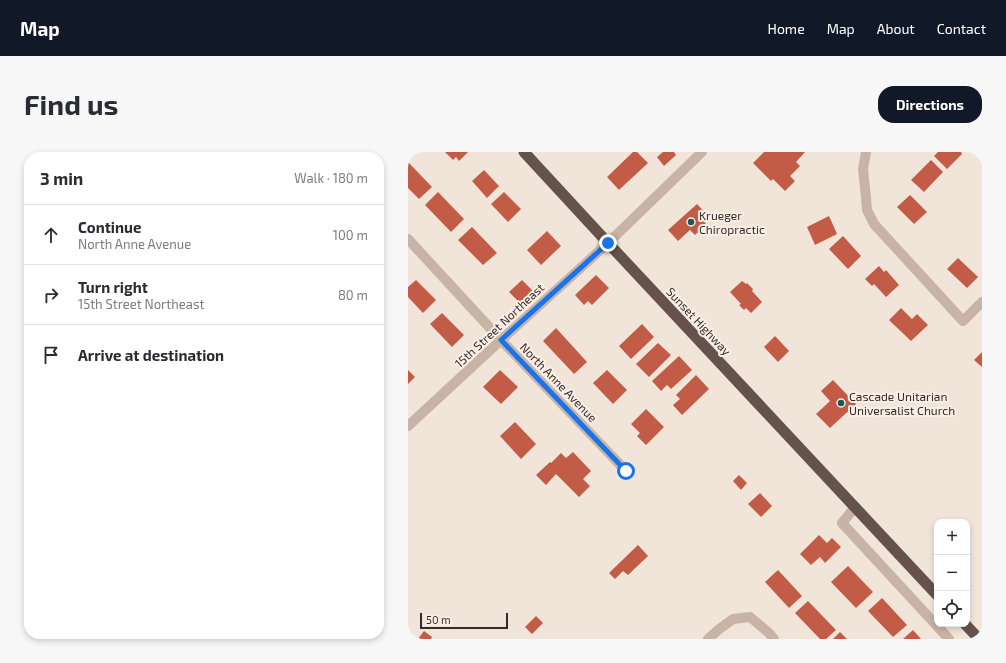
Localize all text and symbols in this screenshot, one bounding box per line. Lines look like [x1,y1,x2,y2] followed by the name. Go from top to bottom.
[20,17,60,40] text: Map
[768,20,805,37] text: Home
[827,20,855,37] text: Map
[877,20,915,37] text: About
[937,20,986,37] text: Contact
[878,86,982,123] button: Directions
[24,87,118,121] text: Find us
[40,168,83,188] text: 3 min
[294,170,368,186] text: Walk · 180 m
[699,208,765,236] place label: Krueger Chiropractic
[686,217,696,227] marker: Krueger Chiropractic
[78,218,141,236] text: Continue
[40,224,62,246] icon: ahead
[333,227,368,243] text: 100 m
[599,234,617,252] route end
[78,236,191,252] text: North Anne Avenue
[78,278,148,296] text: Turn right
[452,280,547,370] street label: 15th Street Northeast
[40,284,62,306] icon: right
[664,284,734,358] street label: Sunset Highway
[338,287,368,303] text: 80 m
[78,296,205,312] text: 15th Street Northeast
[518,340,600,424] street label: North Anne Avenue
[40,344,62,366] icon: arrive
[78,346,224,364] text: Arrive at destination
[849,389,955,417] place label: Cascade Unitarian Universalist Church
[836,398,846,408] marker: Cascade Unitarian Universalist Church
[617,462,635,480] route start
[934,519,970,627] map controls
[934,519,970,555] button: +
[934,555,970,591] button: −
[934,591,970,627] button: locate
[420,611,508,630] scale bar
[426,613,451,626] text: 50 m

